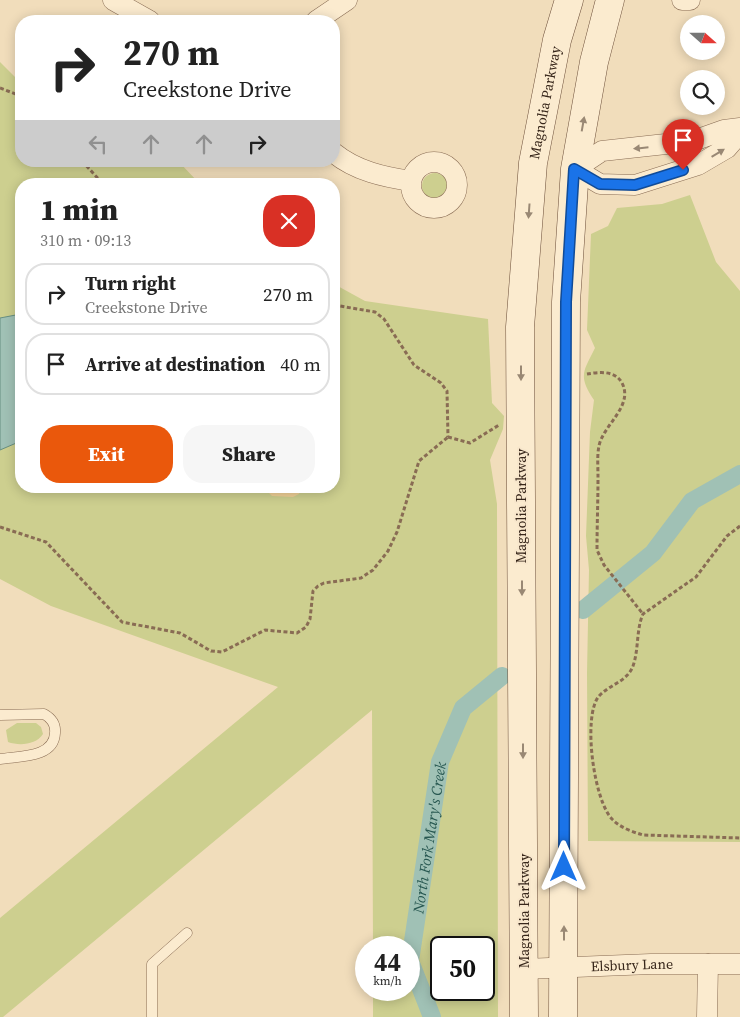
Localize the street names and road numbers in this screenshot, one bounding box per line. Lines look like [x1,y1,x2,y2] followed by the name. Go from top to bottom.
[524,44,566,161] street label: Magnolia Parkway
[511,448,531,563] street label: Magnolia Parkway
[514,853,534,968] street label: Magnolia Parkway
[590,954,673,976] street label: Elsbury Lane

